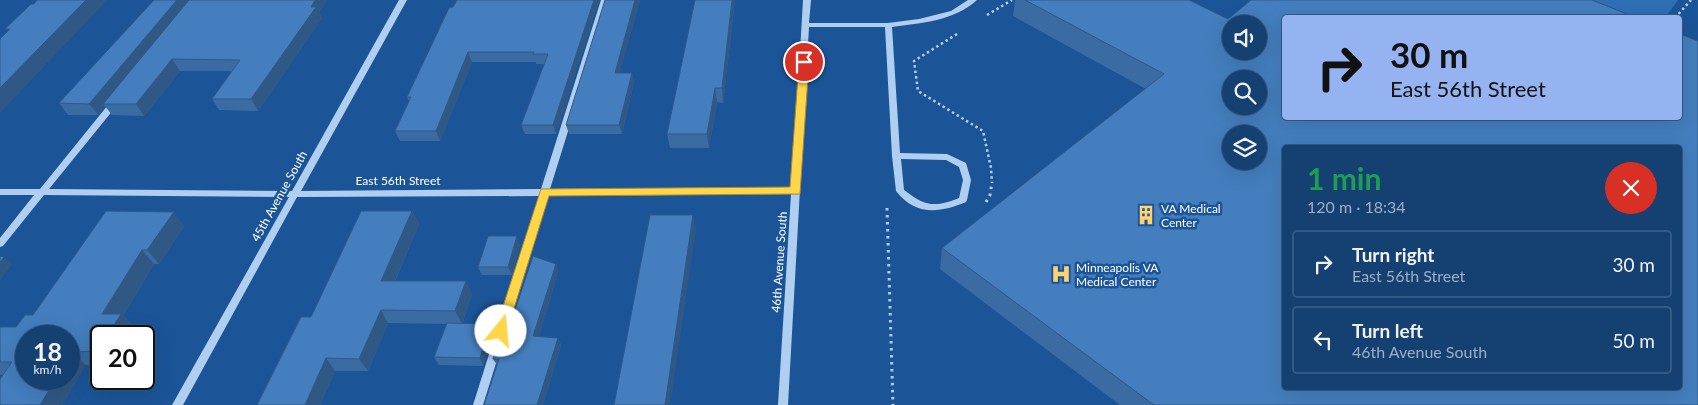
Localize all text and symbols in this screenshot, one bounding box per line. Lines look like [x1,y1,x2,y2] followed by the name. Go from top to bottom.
[1222,15,1267,170] map controls
[1222,15,1267,60] button: sound
[1390,33,1468,75] text: 30 m
[1307,35,1372,100] icon: right
[783,41,825,83] pin
[790,48,818,76] icon: arrive
[1222,70,1267,115] button: search
[1390,75,1546,102] text: East 56th Street
[1222,125,1267,170] button: layers
[248,148,310,244] street label: 45th Avenue South
[1307,160,1381,196] text: 1 min
[1605,162,1657,214] button: close
[356,173,441,188] street label: East 56th Street
[1307,197,1406,216] text: 120 m · 18:34
[1161,201,1221,230] place label: VA Medical Center
[1135,204,1157,226] building icon: VA Medical Center
[768,211,790,313] street label: 46th Avenue South
[1352,243,1434,266] text: Turn right
[1309,250,1337,278] icon: right
[1612,253,1655,276] text: 30 m
[1076,260,1159,289] place label: Minneapolis VA Medical Center
[1050,263,1072,285] hospital icon: Minneapolis VA Medical Center
[1352,266,1465,285] text: East 56th Street
[474,304,526,356] position arrow
[1352,319,1423,342] text: Turn left
[90,325,155,390] speed limit sign: 20
[1309,326,1337,354] icon: left
[1612,329,1655,352] text: 50 m
[33,336,62,366] text: 18
[1352,342,1487,361] text: 46th Avenue South
[33,362,62,377] text: km/h

